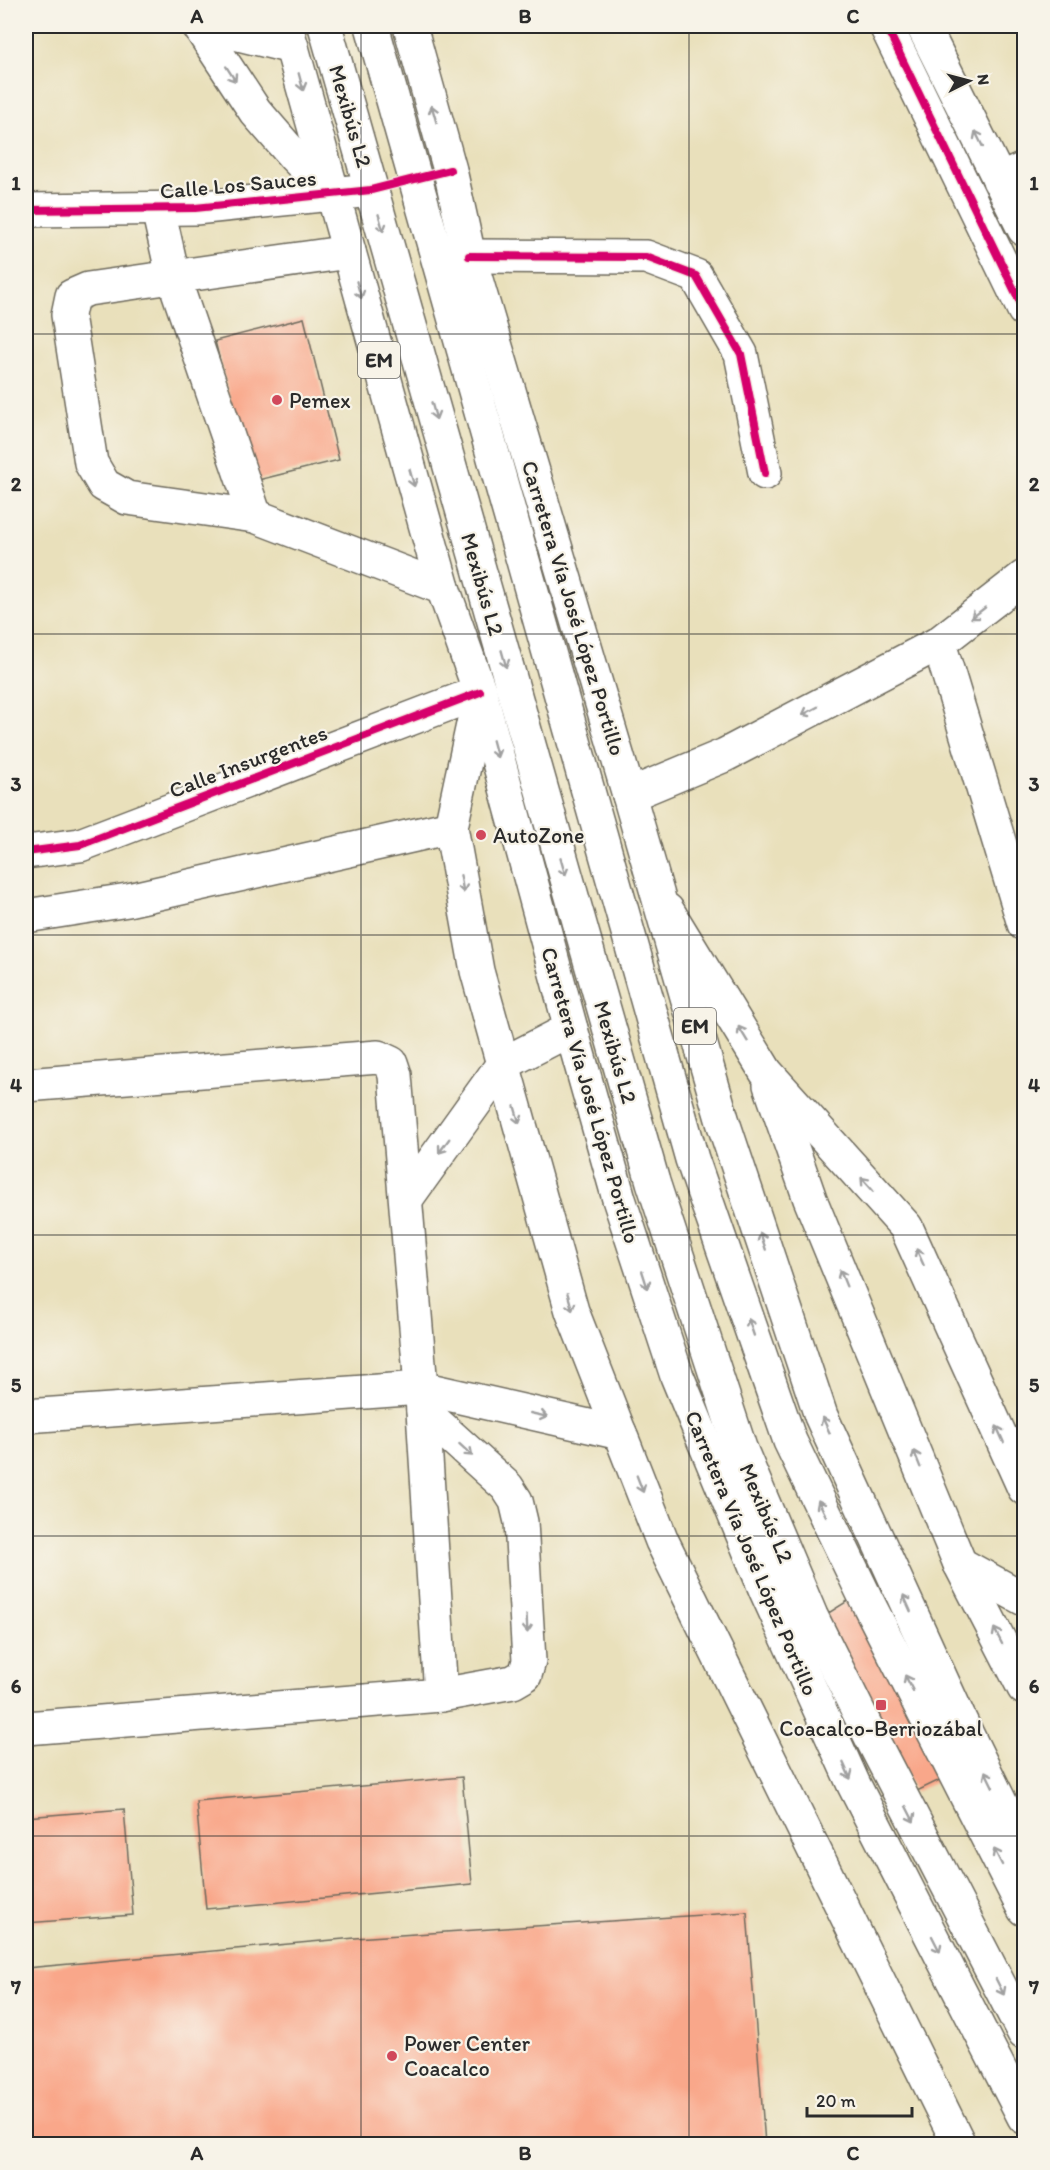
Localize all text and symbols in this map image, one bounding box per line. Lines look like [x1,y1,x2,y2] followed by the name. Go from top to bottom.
[190,4,204,28] text: A
[519,4,532,28] text: B
[847,4,860,28] text: C
[939,51,999,111] north arrow
[323,62,378,171] street label: Mexibús L2
[225,66,237,82] one-way arrow
[296,72,308,91] one-way arrow
[973,73,993,86] text: N
[428,104,440,123] one-way arrow
[973,131,984,149] one-way arrow
[159,164,317,205] street label: Calle Los Sauces
[11,171,21,195] text: 1
[1029,171,1039,195] text: 1
[376,213,387,232] one-way arrow
[354,280,366,299] one-way arrow
[358,342,400,378] road number: EM
[289,387,351,414] place label: Pemex
[270,393,284,407] marker: Pemex
[429,401,440,420] one-way arrow
[516,457,631,759] street label: Carretera Vía José López Portillo
[407,468,418,487] one-way arrow
[11,472,22,496] text: 2
[1029,472,1040,496] text: 2
[455,530,510,639] street label: Mexibús L2
[971,607,987,620] one-way arrow
[499,649,511,668] one-way arrow
[802,706,820,717] one-way arrow
[165,719,331,804] street label: Calle Insurgentes
[490,739,501,758] one-way arrow
[11,772,22,796] text: 3
[1029,772,1040,796] text: 3
[493,822,584,849] place label: AutoZone
[474,828,488,842] marker: AutoZone
[558,857,569,876] one-way arrow
[456,874,467,894] one-way arrow
[535,944,646,1246] street label: Carretera Vía José López Portillo
[588,998,643,1107] street label: Mexibús L2
[674,1008,716,1044] road number: EM
[736,1026,748,1043] one-way arrow
[10,1073,22,1097] text: 4
[1028,1073,1040,1097] text: 4
[512,1105,523,1124] one-way arrow
[438,1137,451,1153] one-way arrow
[860,1176,874,1191] one-way arrow
[756,1232,767,1251] one-way arrow
[913,1248,925,1266] one-way arrow
[837,1269,848,1288] one-way arrow
[641,1270,652,1289] one-way arrow
[564,1292,576,1311] one-way arrow
[744,1318,755,1337] one-way arrow
[11,1373,22,1397] text: 5
[1029,1373,1040,1397] text: 5
[679,1407,824,1700] street label: Carretera Vía José López Portillo
[530,1409,549,1421] one-way arrow
[819,1417,831,1435] one-way arrow
[994,1426,1006,1444] one-way arrow
[458,1443,473,1457] one-way arrow
[911,1450,922,1468] one-way arrow
[734,1459,800,1567] street label: Mexibús L2
[635,1474,646,1493] one-way arrow
[816,1500,828,1518] one-way arrow
[900,1594,912,1612] one-way arrow
[521,1613,532,1633] one-way arrow
[991,1627,1003,1645] one-way arrow
[11,1674,22,1698] text: 6
[1029,1674,1040,1698] text: 6
[903,1675,915,1692] one-way arrow
[874,1698,888,1712] marker: Coacalco-Berriozábal
[779,1715,983,1742] place label: Coacalco-Berriozábal
[842,1761,854,1779] one-way arrow
[983,1771,995,1789] one-way arrow
[905,1804,917,1822] one-way arrow
[992,1848,1003,1866] one-way arrow
[930,1935,942,1953] one-way arrow
[10,1975,21,1999] text: 7
[1028,1975,1039,1999] text: 7
[995,1977,1007,1995] one-way arrow
[404,2030,531,2082] place label: Power Center Coacalco
[385,2049,399,2063] marker: Power Center Coacalco
[807,2080,912,2118] scale bar
[816,2090,856,2112] text: 20 m
[190,2141,204,2165] text: A
[519,2141,532,2165] text: B
[847,2141,860,2165] text: C

